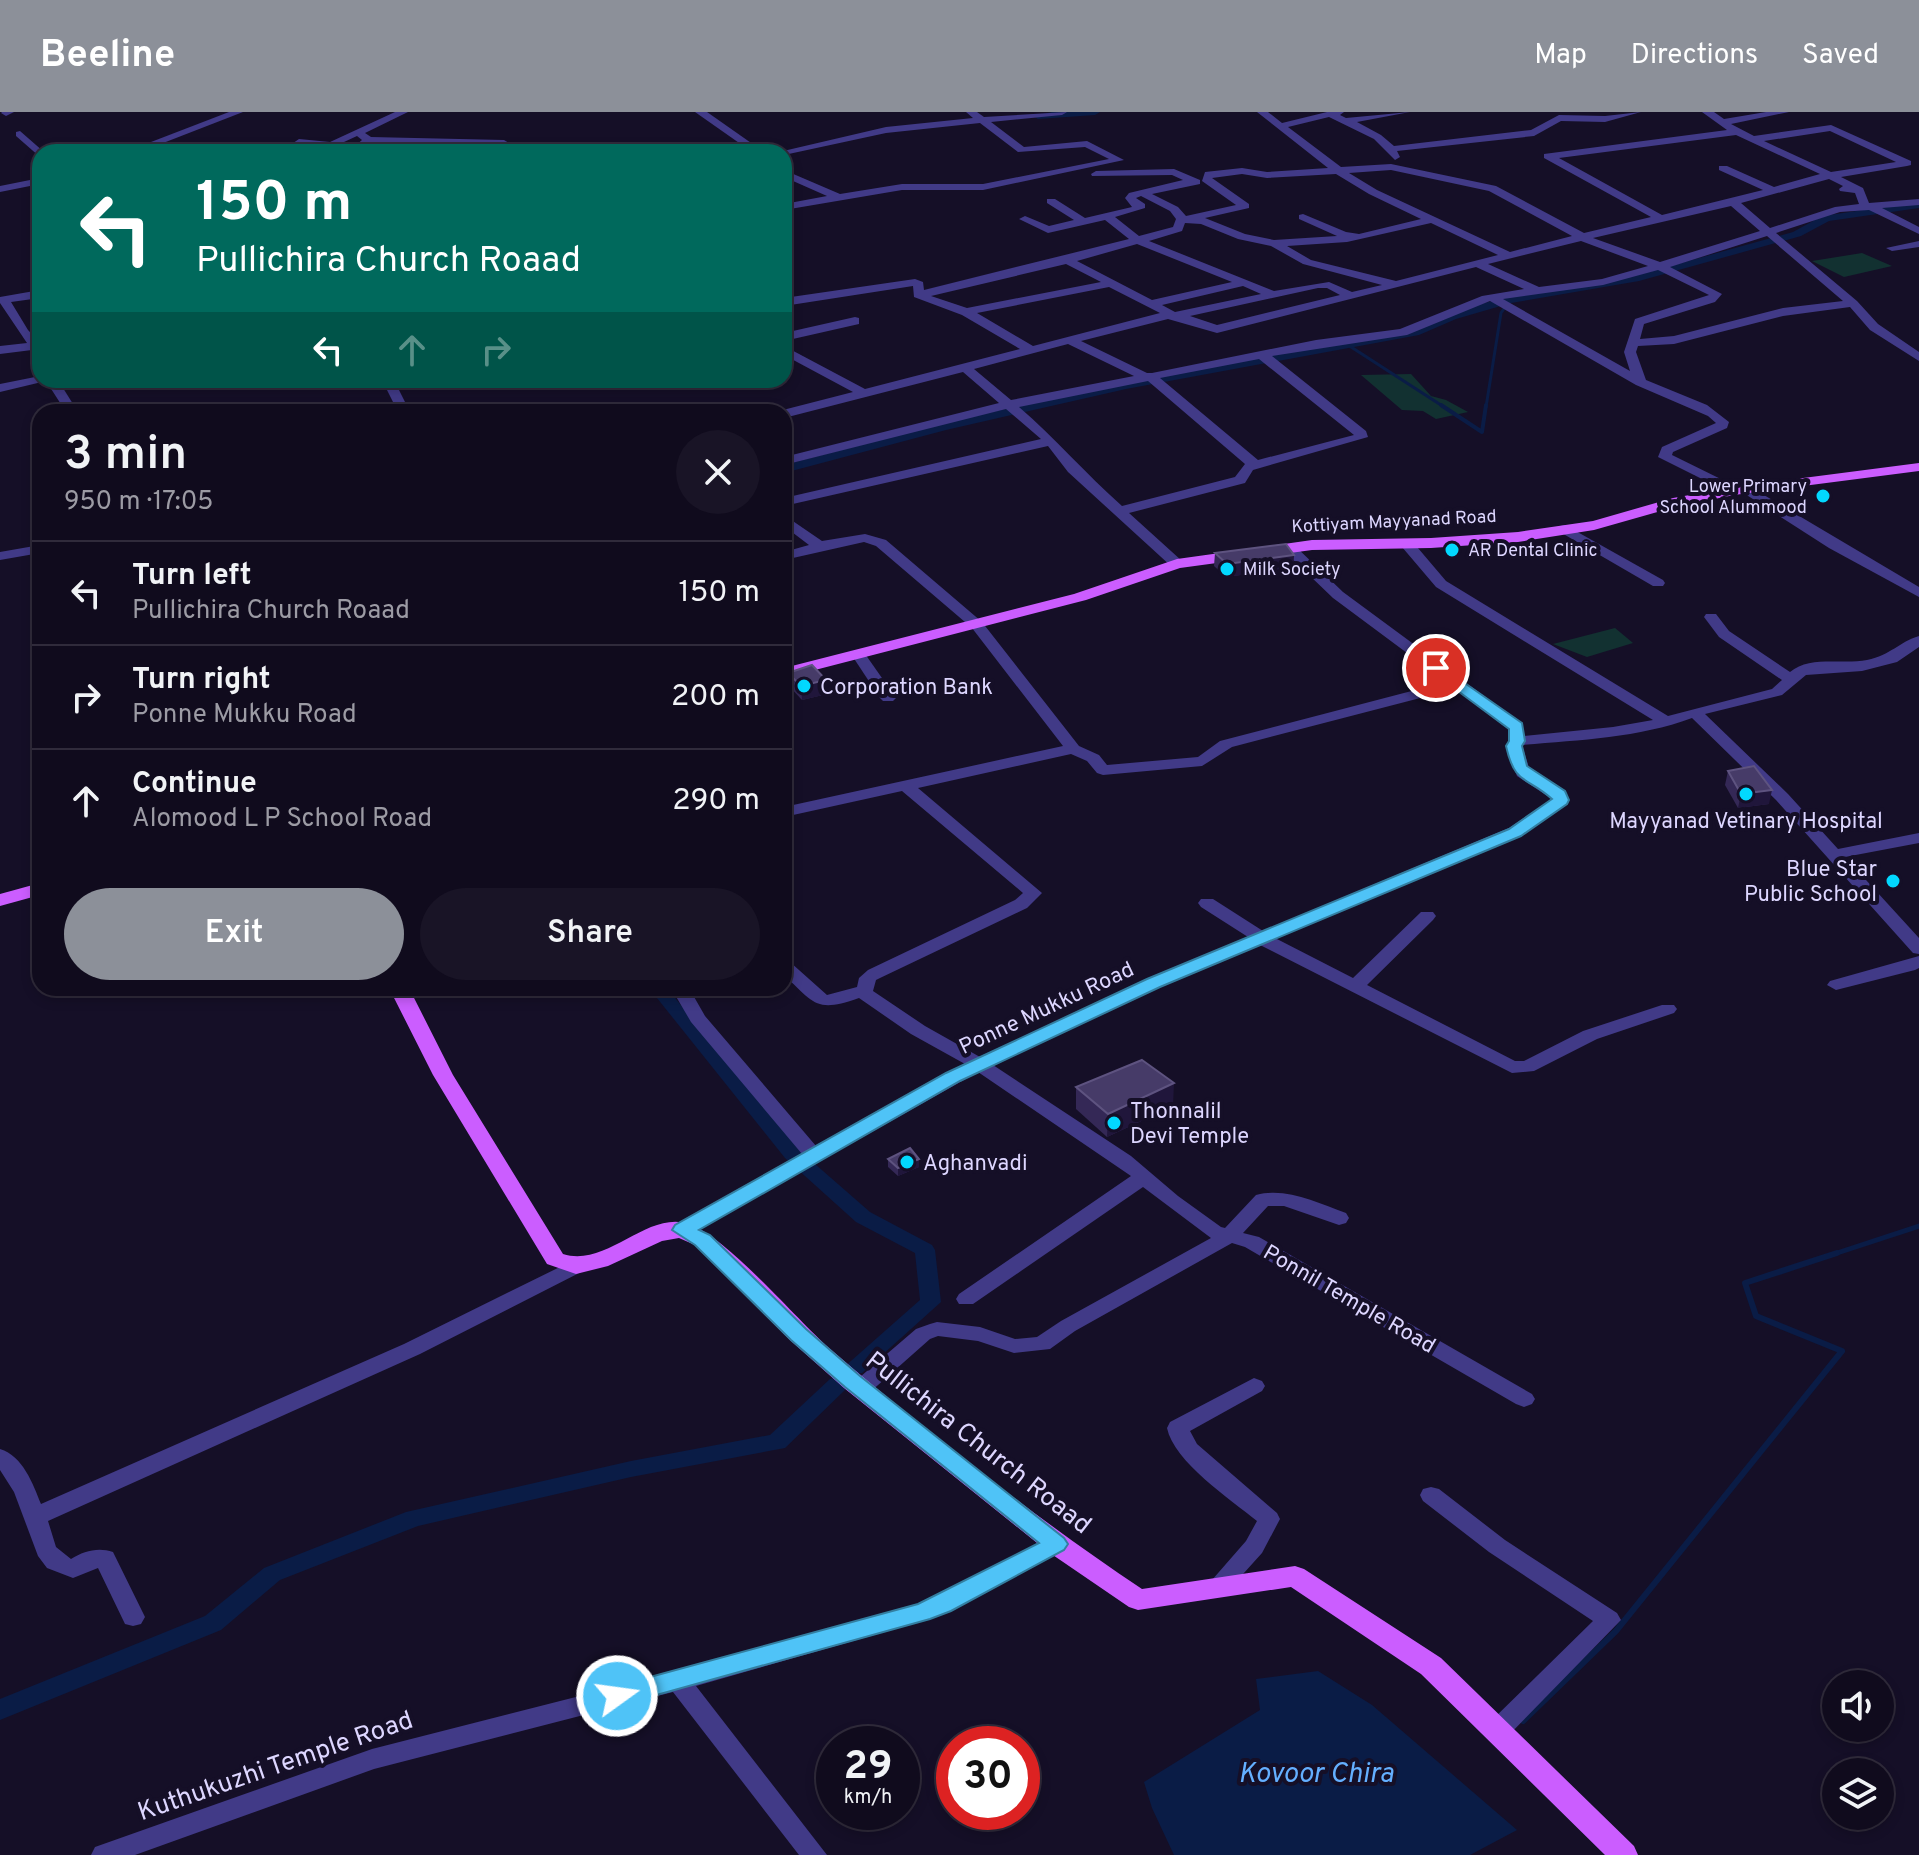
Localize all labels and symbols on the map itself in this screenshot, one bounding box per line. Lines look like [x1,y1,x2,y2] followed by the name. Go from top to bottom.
[1660,476,1807,520] place label: Lower Primary School Alummood
[1814,487,1832,505] marker: Lower Primary School Alummood
[1291,506,1497,539] street label: Kottiyam Mayyanad Road
[1468,540,1598,563] place label: AR Dental Clinic
[1443,541,1461,559] marker: AR Dental Clinic
[1243,559,1340,582] place label: Milk Society
[1218,560,1236,578] marker: Milk Society
[1402,634,1470,702] pin
[820,675,993,702] place label: Corporation Bank
[795,677,813,695] marker: Corporation Bank
[1737,785,1755,803] marker: Mayyanad Vetinary Hospital
[1609,809,1883,836] place label: Mayyanad Vetinary Hospital
[1744,857,1877,909] place label: Blue Star Public School
[1884,872,1902,890] marker: Blue Star Public School
[955,957,1139,1062] street label: Ponne Mukku Road
[1130,1099,1249,1151] place label: Thonnalil Devi Temple
[1105,1114,1123,1132] marker: Thonnalil Devi Temple
[923,1151,1027,1178] place label: Aghanvadi
[898,1153,916,1171] marker: Aghanvadi
[1258,1240,1440,1361] street label: Ponnil Temple Road
[858,1345,1097,1543] street label: Pullichira Church Roaad
[575,1654,659,1738] position arrow
[134,1705,418,1830] street label: Kuthukuzhi Temple Road
[936,1726,1040,1830] speed limit sign: 30
[1238,1757,1394,1793] water label: Kovoor Chira

